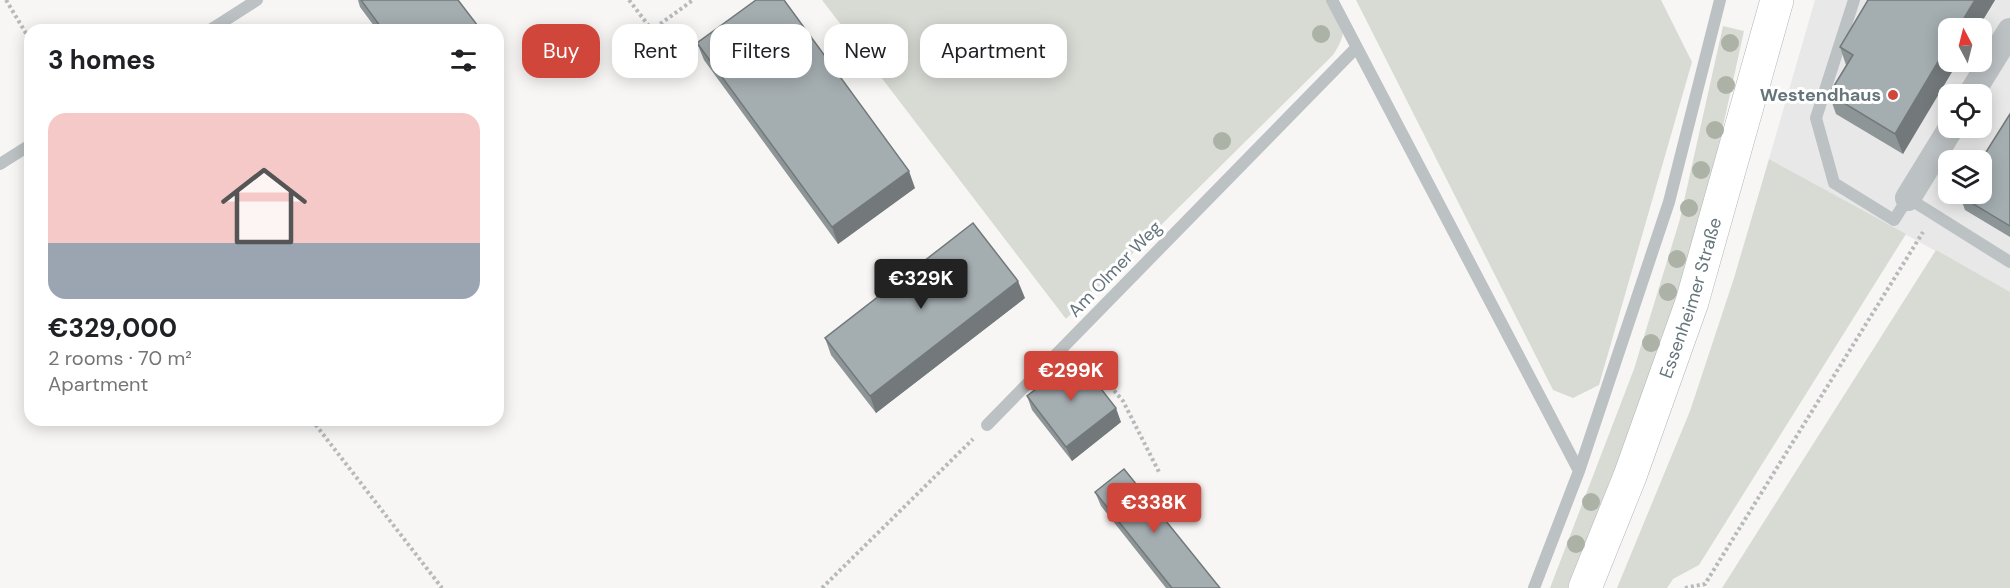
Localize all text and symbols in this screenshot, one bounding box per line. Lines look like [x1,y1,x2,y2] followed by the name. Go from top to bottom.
[1938,18,1992,72] north arrow
[1938,18,1992,204] map controls
[522,24,600,78] chip: Buy
[612,24,698,78] chip: Rent
[710,24,812,78] chip: Filters
[824,24,908,78] chip: New
[920,24,1067,78] chip: Apartment
[48,43,156,77] text: 3 homes
[447,44,480,77] icon: filters
[1760,83,1881,107] place label: Westendhaus
[1938,84,1992,138] button: locate
[1886,88,1900,102] marker: Westendhaus
[1938,150,1992,204] button: layers
[210,152,318,260] icon: home
[1654,215,1727,381] street label: Essenheimer Straße
[1063,216,1167,322] street label: Am Olmer Weg
[879,259,963,310] pin: €329K
[888,265,954,291] text: €329K
[48,311,177,345] text: €329,000
[48,345,192,371] text: 2 rooms · 70 m²
[1029,351,1113,402] pin: €299K
[1038,357,1104,383] text: €299K
[48,371,148,397] text: Apartment
[1112,483,1196,534] pin: €338K
[1121,489,1187,515] text: €338K

